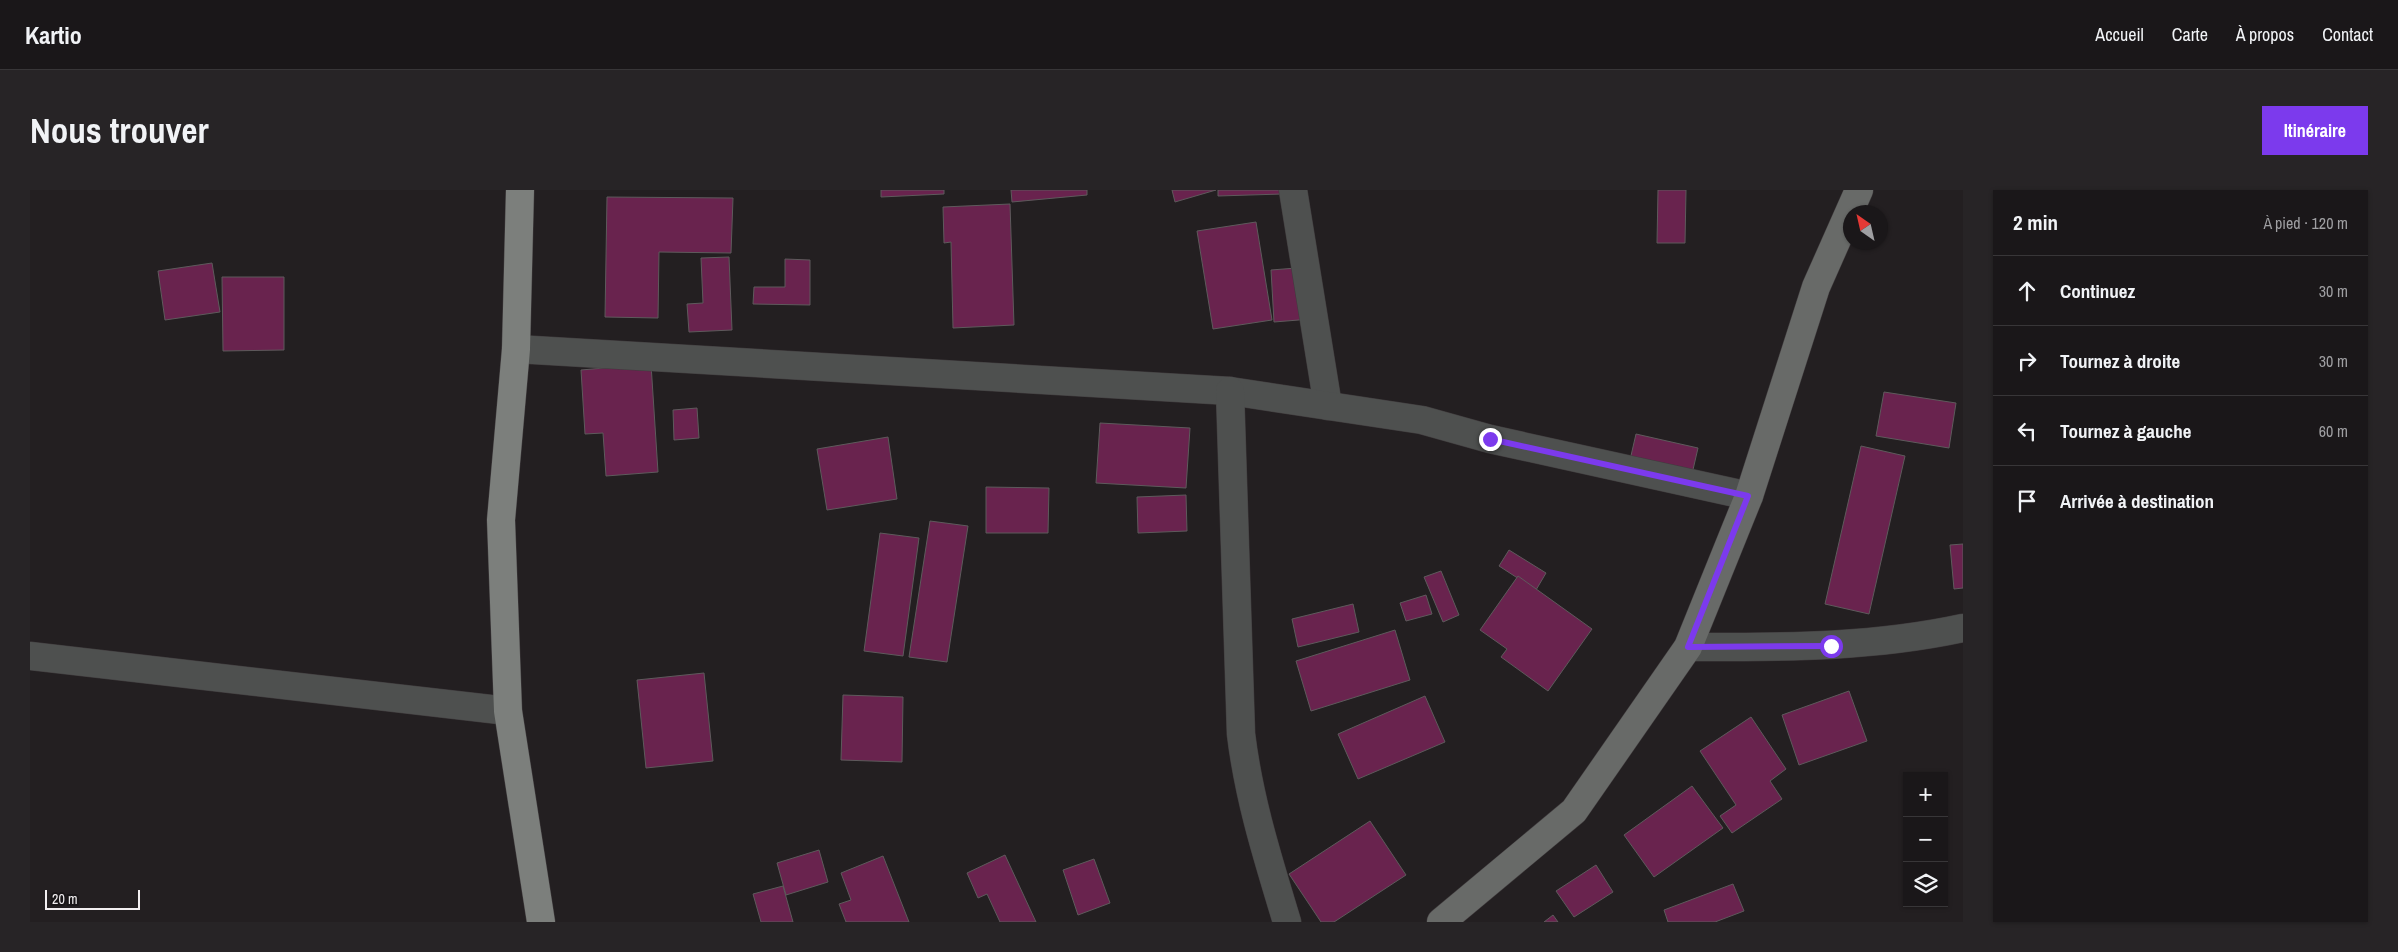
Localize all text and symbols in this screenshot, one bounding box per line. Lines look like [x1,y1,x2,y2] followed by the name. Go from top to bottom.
[25,19,82,51] text: Kartio
[2095,22,2144,47] text: Accueil
[2172,22,2208,47] text: Carte
[2236,22,2294,47] text: À propos
[2322,22,2373,47] text: Contact
[2262,106,2368,155] button: Itinéraire
[30,107,209,154] text: Nous trouver
[1843,205,1888,250] north arrow
[2013,208,2058,237] text: 2 min
[2263,212,2348,234] text: À pied · 120 m
[2013,277,2041,305] icon: ahead
[2060,278,2135,304] text: Continuez
[2319,280,2348,302] text: 30 m
[2013,347,2041,375] icon: right
[2060,348,2180,374] text: Tournez à droite
[2319,350,2348,372] text: 30 m
[2013,417,2041,445] icon: left
[2060,418,2191,444] text: Tournez à gauche
[2319,420,2348,442] text: 60 m
[1479,428,1502,451] route end
[2013,487,2041,515] icon: arrive
[2060,488,2214,514] text: Arrivée à destination
[1820,635,1843,658] route start
[1903,772,1948,907] map controls
[1903,772,1948,817] button: +
[1903,817,1948,862] button: −
[1903,862,1948,907] button: layers
[45,887,140,910] scale bar
[52,890,78,908] text: 20 m

